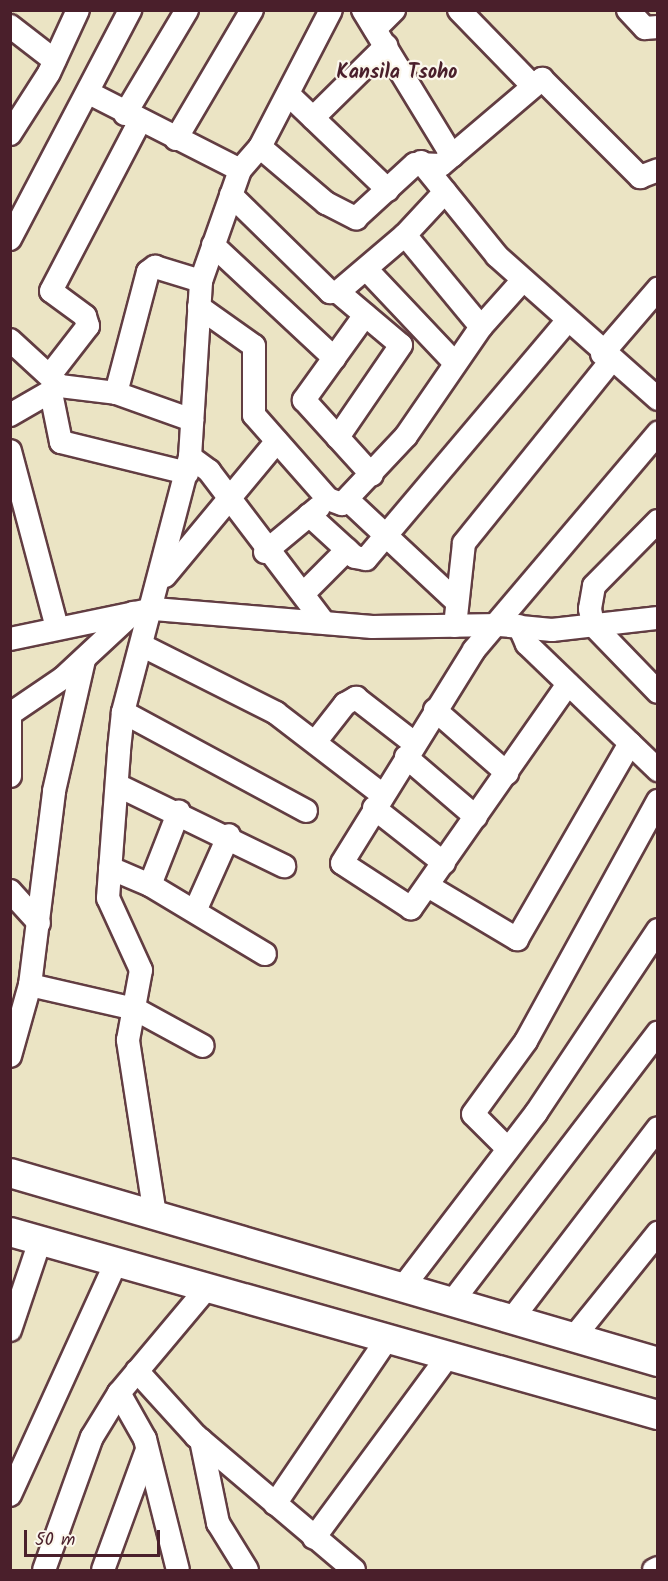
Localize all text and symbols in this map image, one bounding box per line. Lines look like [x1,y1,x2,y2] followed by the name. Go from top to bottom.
[337,61,457,85] district label: Kansila Tsoho
[27,1518,164,1556] scale bar
[35,1526,75,1555] text: 50 m

